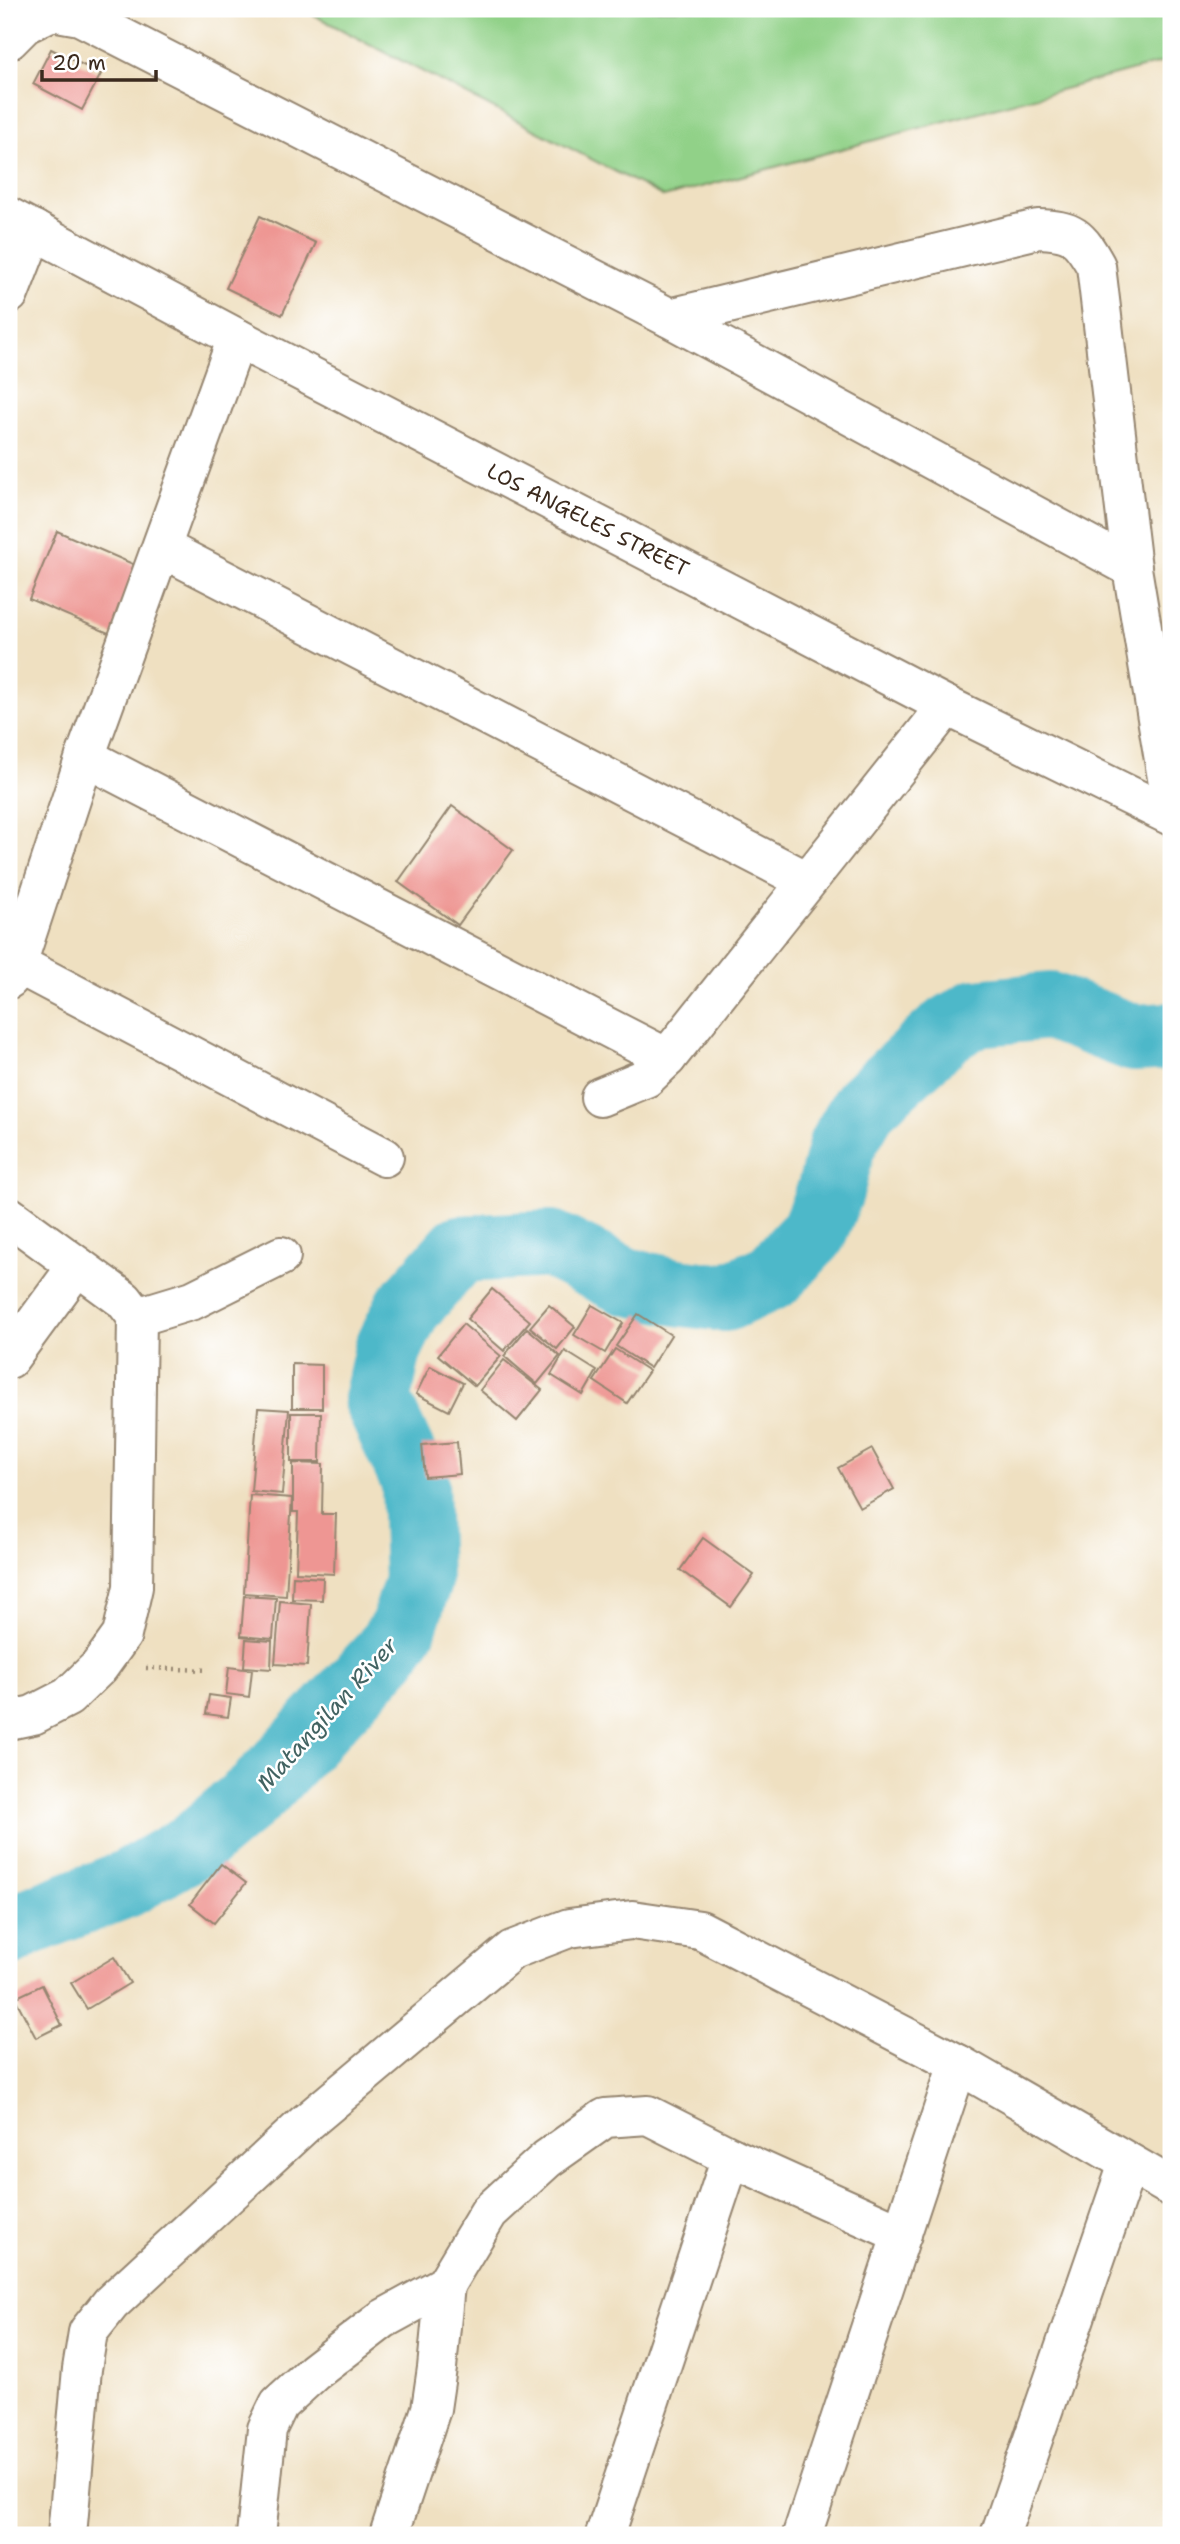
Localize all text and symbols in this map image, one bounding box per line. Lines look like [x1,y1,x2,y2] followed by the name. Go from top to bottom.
[42,38,156,82] scale bar
[52,49,106,77] text: 20 m
[482,457,694,583] street label: LOS ANGELES STREET
[250,1630,405,1797] water label: Matangilan River

